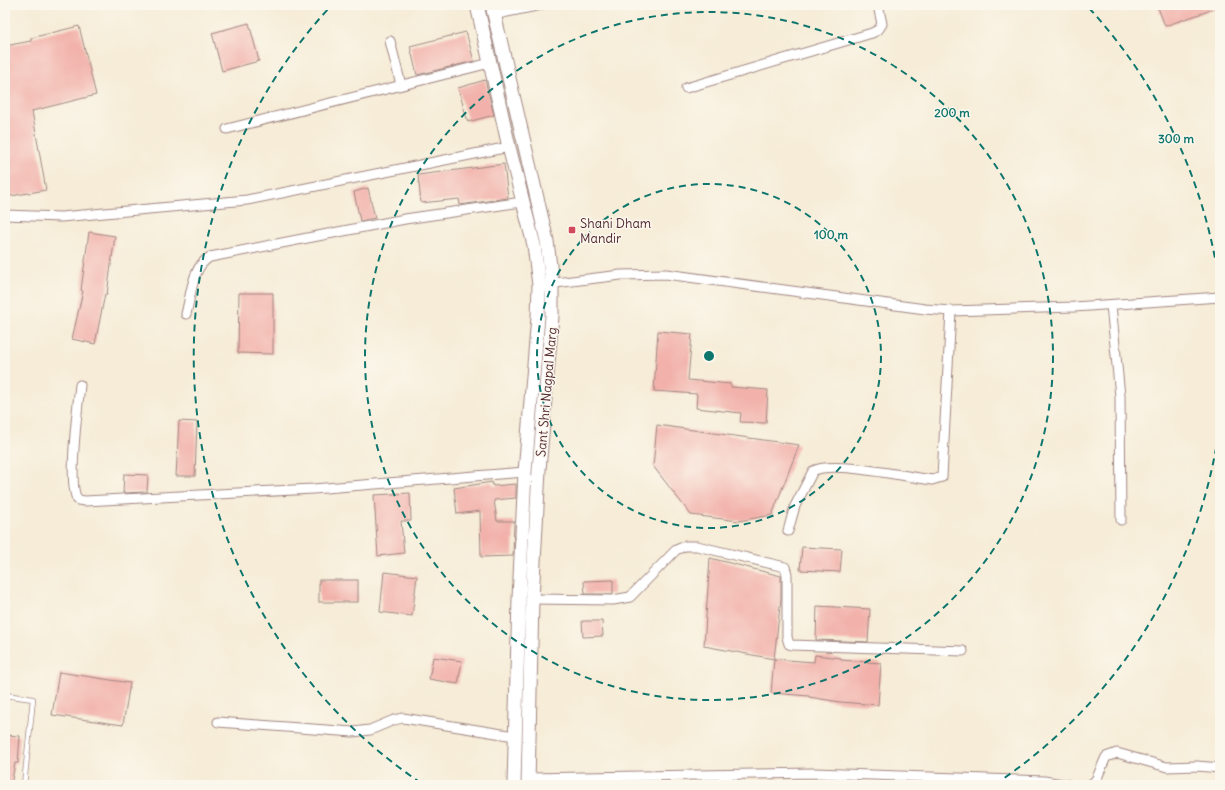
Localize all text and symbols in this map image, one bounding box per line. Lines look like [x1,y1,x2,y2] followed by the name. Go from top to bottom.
[934,105,970,120] text: 200 m
[1158,131,1194,146] text: 300 m
[580,215,651,247] place label: Shani Dham Mandir
[567,225,577,235] marker: Shani Dham Mandir
[814,227,848,242] text: 100 m
[532,326,561,458] street label: Sant Shri Nagpal Marg
[702,349,716,363] centre of rings

